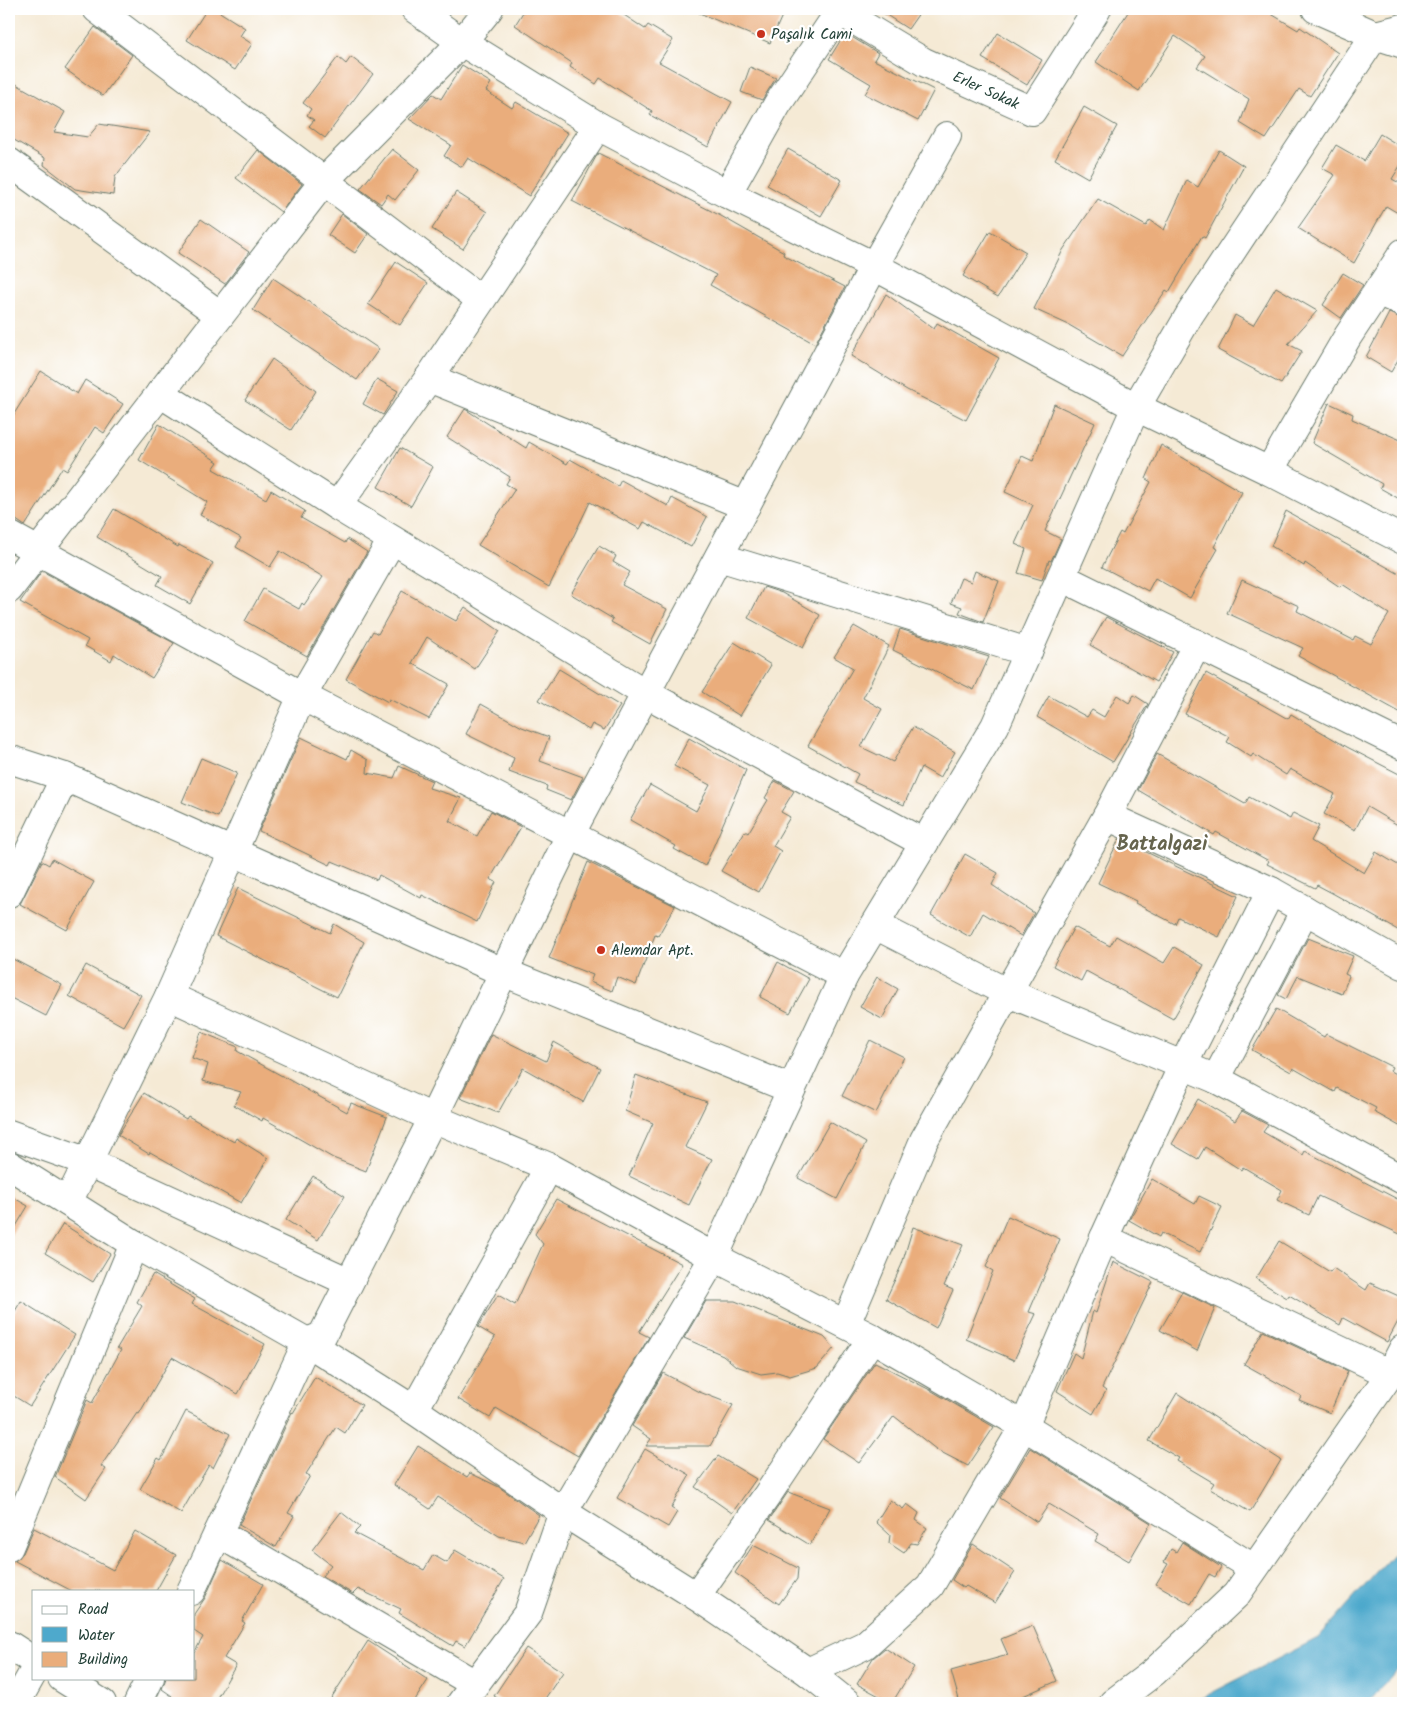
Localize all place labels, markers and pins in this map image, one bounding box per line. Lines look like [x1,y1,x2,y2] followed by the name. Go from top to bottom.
[771,23,853,47] place label: Paşalık Cami
[755,28,767,40] marker: Paşalık Cami
[611,939,694,963] place label: Alemdar Apt.
[595,944,607,956] marker: Alemdar Apt.

